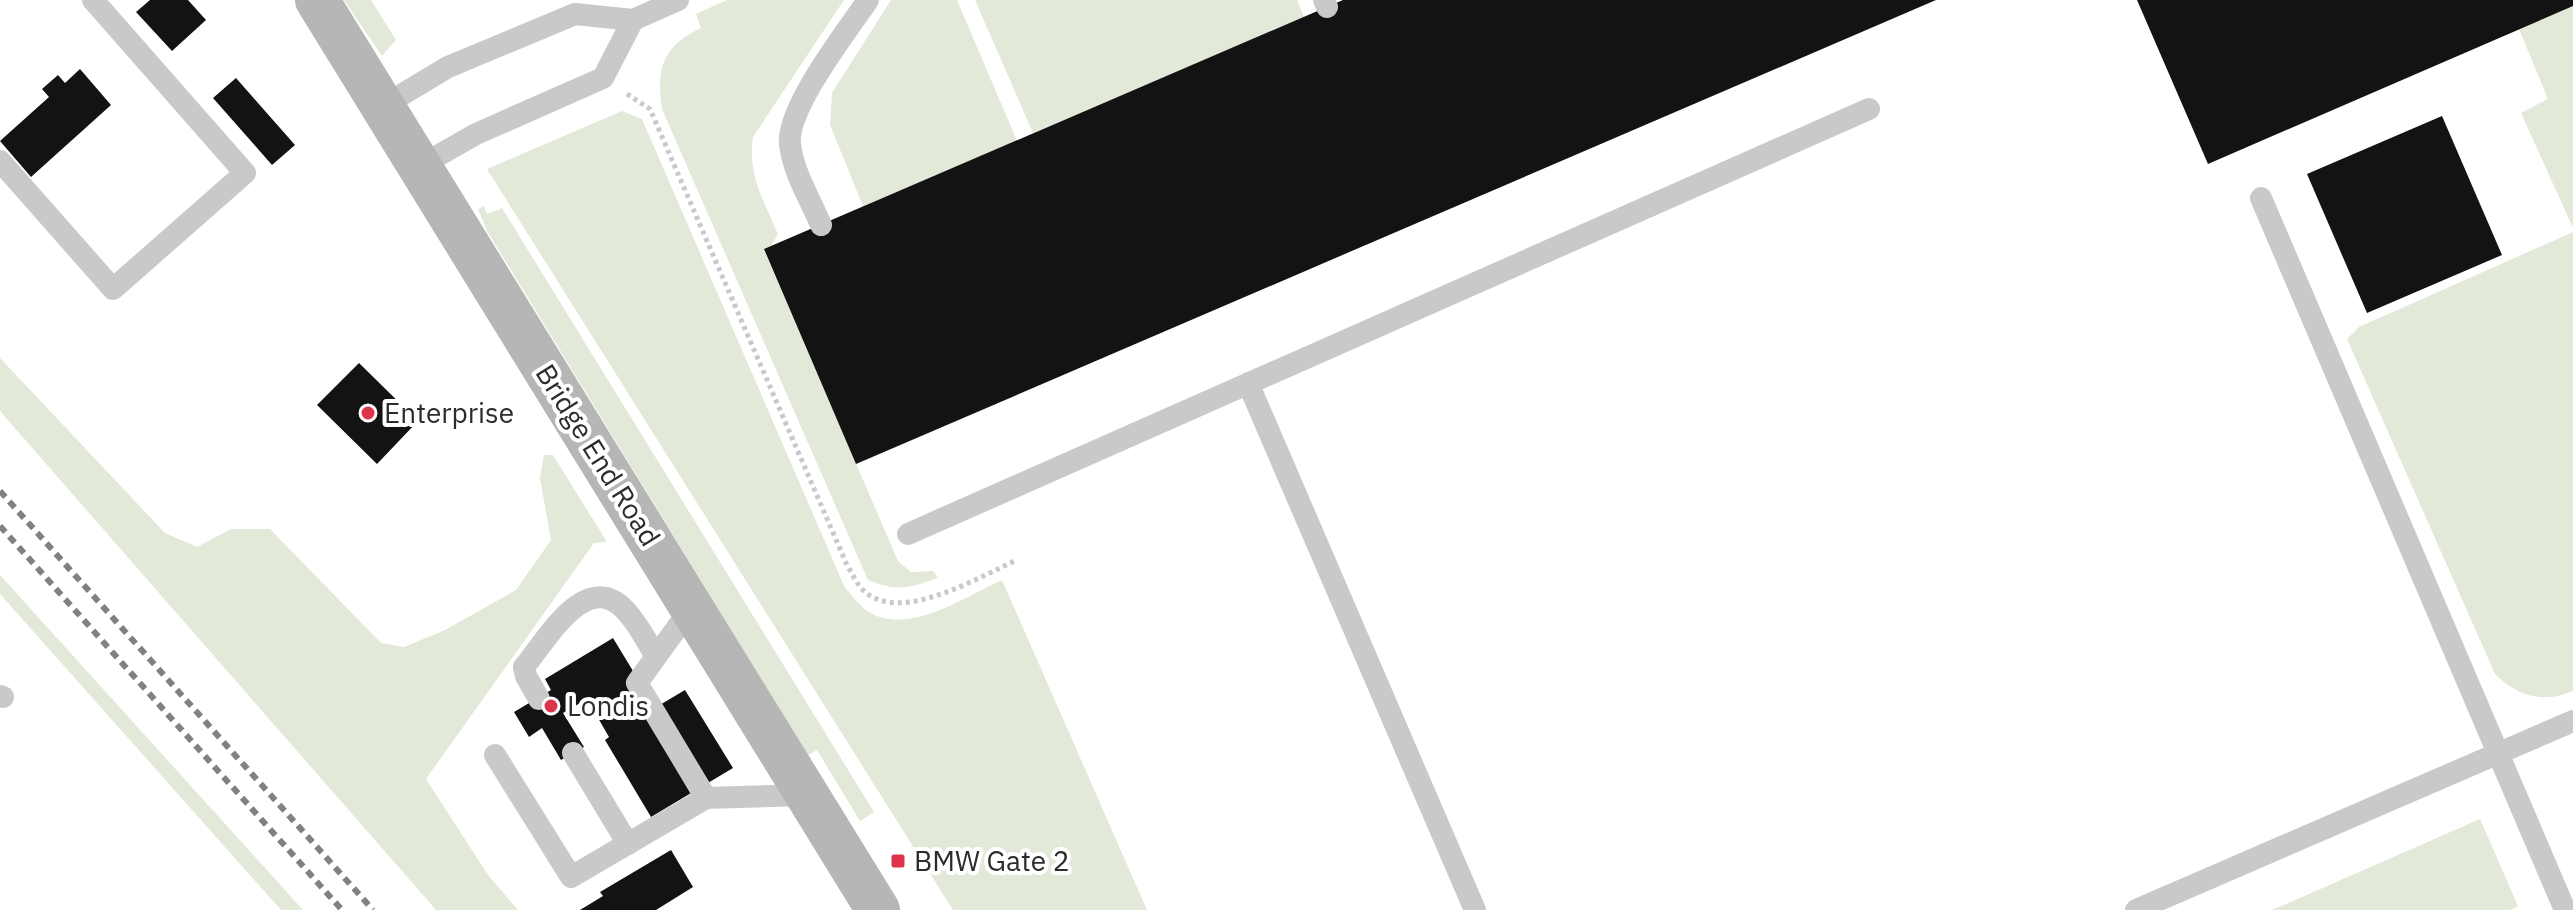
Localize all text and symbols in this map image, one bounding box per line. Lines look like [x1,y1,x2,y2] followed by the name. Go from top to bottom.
[528,357,669,553] street label: Bridge End Road
[384,394,514,431] place label: Enterprise
[359,404,377,422] marker: Enterprise
[567,687,649,724] place label: Londis
[542,697,560,715] marker: Londis
[914,842,1070,879] place label: BMW Gate 2
[889,852,907,870] marker: BMW Gate 2

